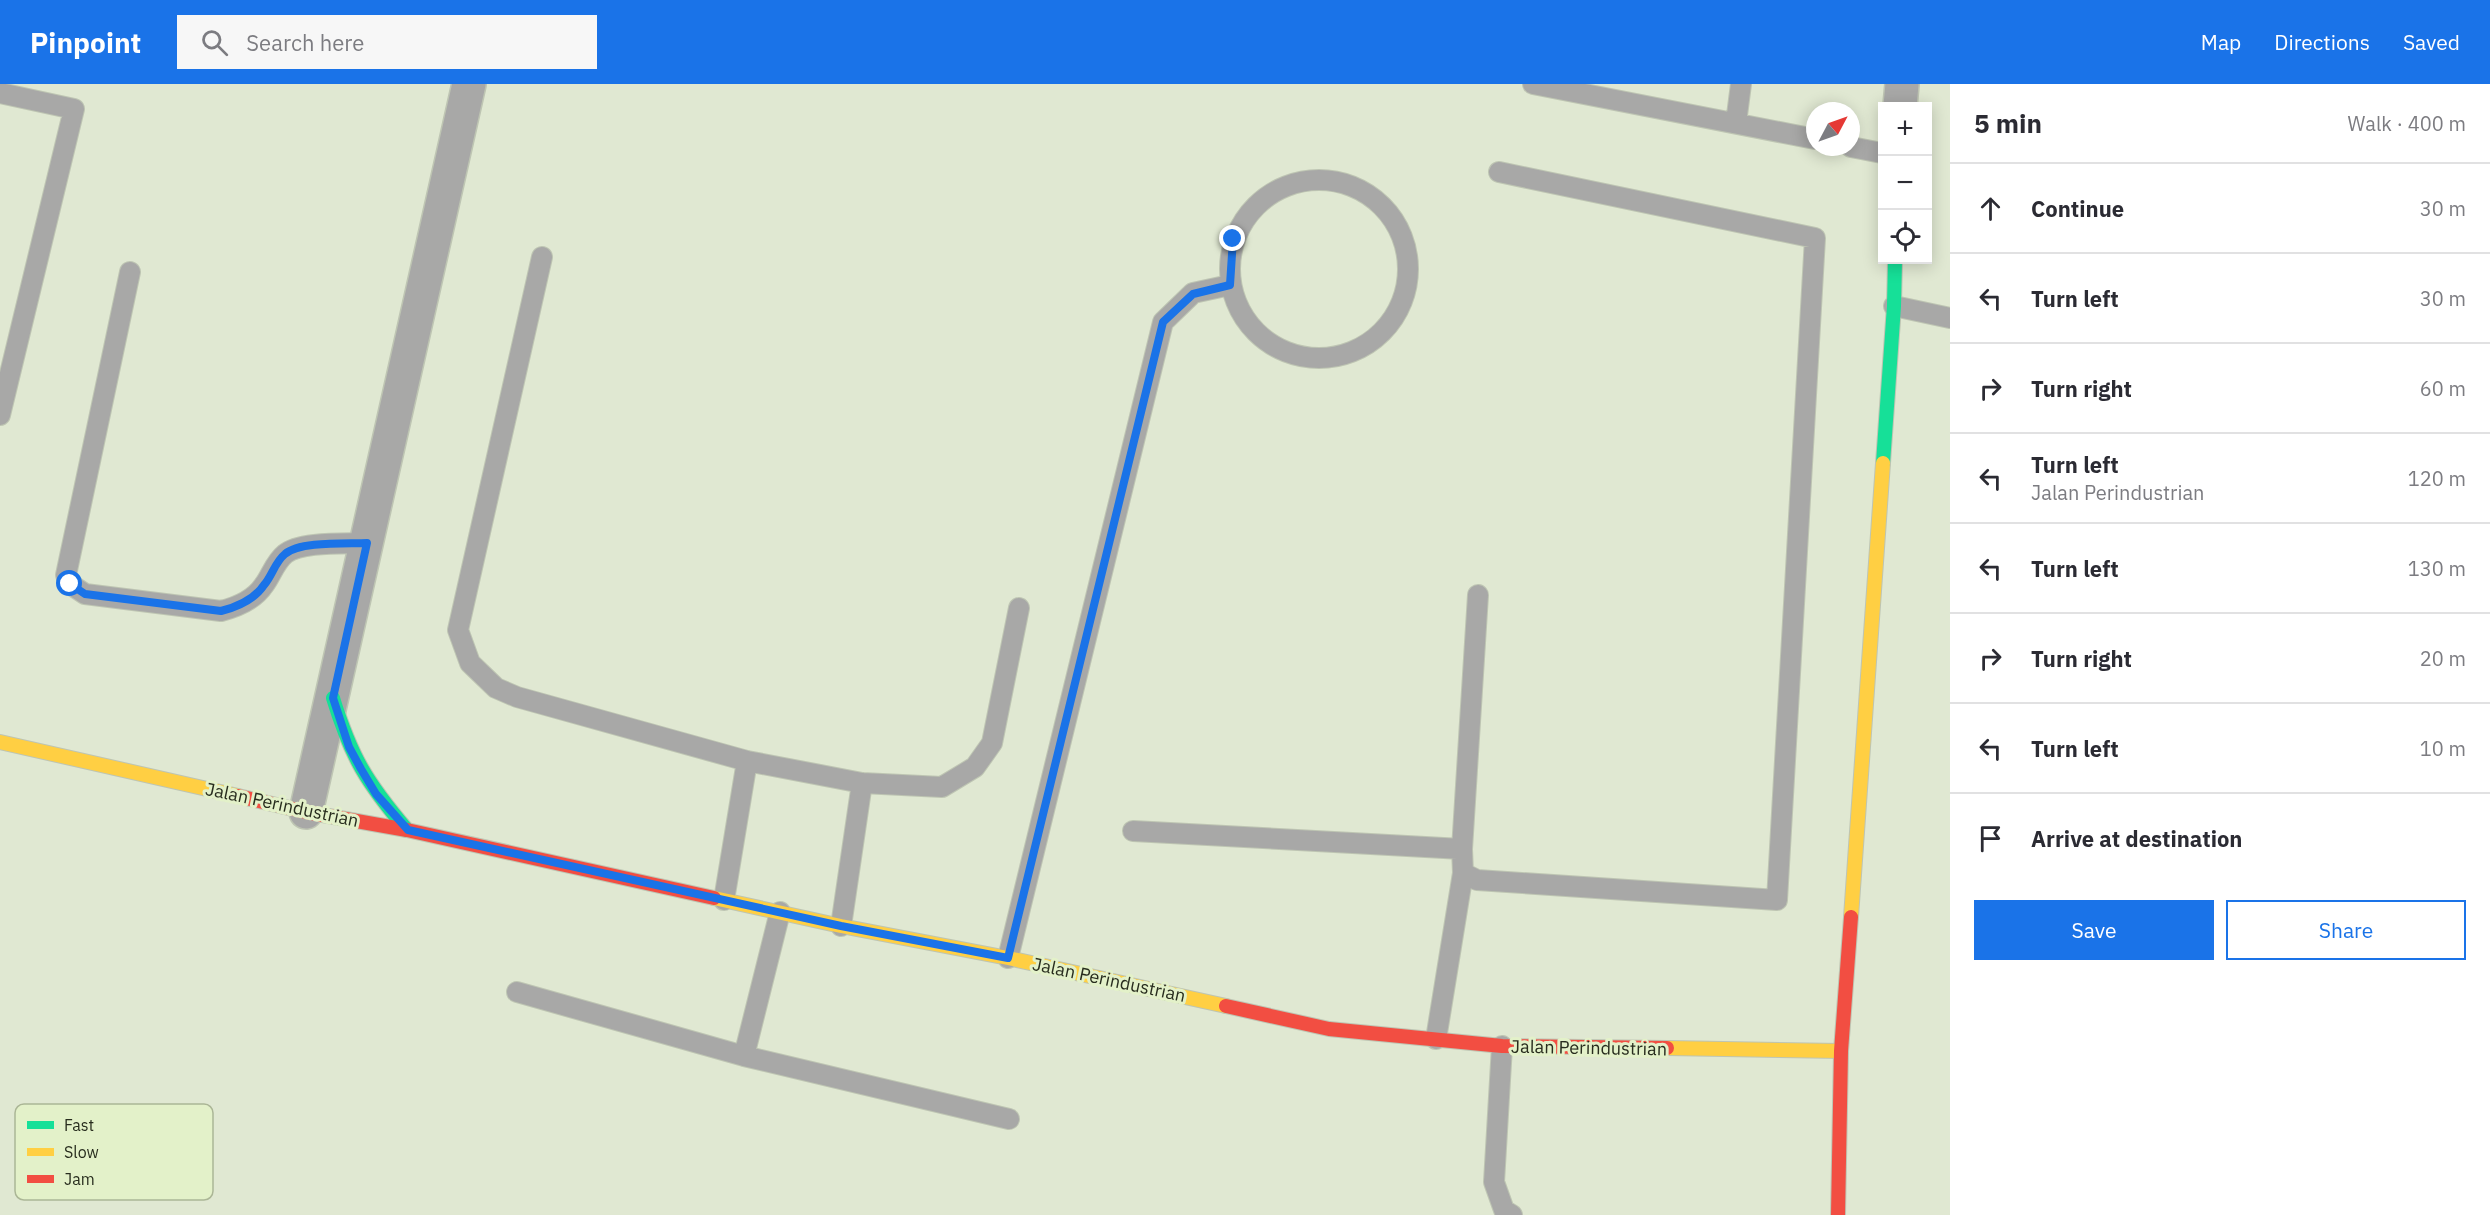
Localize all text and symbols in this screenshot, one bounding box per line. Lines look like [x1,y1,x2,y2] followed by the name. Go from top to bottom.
[177,15,597,69] search box
[30,24,141,61] text: Pinpoint
[198,26,231,59] icon: search
[246,28,364,57] text: Search here
[2201,28,2241,56] text: Map
[2274,28,2370,56] text: Directions
[2403,28,2460,56] text: Saved
[1806,102,1860,156] north arrow
[1878,102,1932,264] map controls
[1878,102,1932,156] button: +
[1974,106,2042,140] text: 5 min
[2348,110,2466,137] text: Walk · 400 m
[1878,156,1932,210] button: −
[1974,192,2007,225] icon: ahead
[2031,194,2124,223] text: Continue
[2420,195,2466,222] text: 30 m
[1878,210,1932,264] button: locate
[1219,225,1245,251] route end
[1974,282,2007,315] icon: left
[2031,284,2119,313] text: Turn left
[2420,285,2466,312] text: 30 m
[1974,372,2007,405] icon: right
[2031,374,2132,403] text: Turn right
[2420,375,2466,402] text: 60 m
[2031,450,2119,479] text: Turn left
[1974,462,2007,495] icon: left
[2408,465,2466,492] text: 120 m
[2031,479,2204,506] text: Jalan Perindustrian
[1974,552,2007,585] icon: left
[2031,554,2119,583] text: Turn left
[2408,555,2466,582] text: 130 m
[56,570,82,596] route start
[1974,642,2007,675] icon: right
[2031,644,2132,673] text: Turn right
[2420,645,2466,672] text: 20 m
[1974,732,2007,765] icon: left
[2031,734,2119,763] text: Turn left
[2420,735,2466,762] text: 10 m
[203,777,361,832] street label: Jalan Perindustrian
[1974,822,2007,855] icon: arrive
[2031,824,2242,853] text: Arrive at destination
[1974,900,2214,960] button: Save
[2226,900,2466,960] button: Share
[1030,952,1188,1007] street label: Jalan Perindustrian
[1511,1035,1667,1060] street label: Jalan Perindustrian
[15,1104,213,1200] legend
[64,1115,94,1135] text: Fast
[64,1142,99,1162] text: Slow
[64,1169,95,1189] text: Jam

